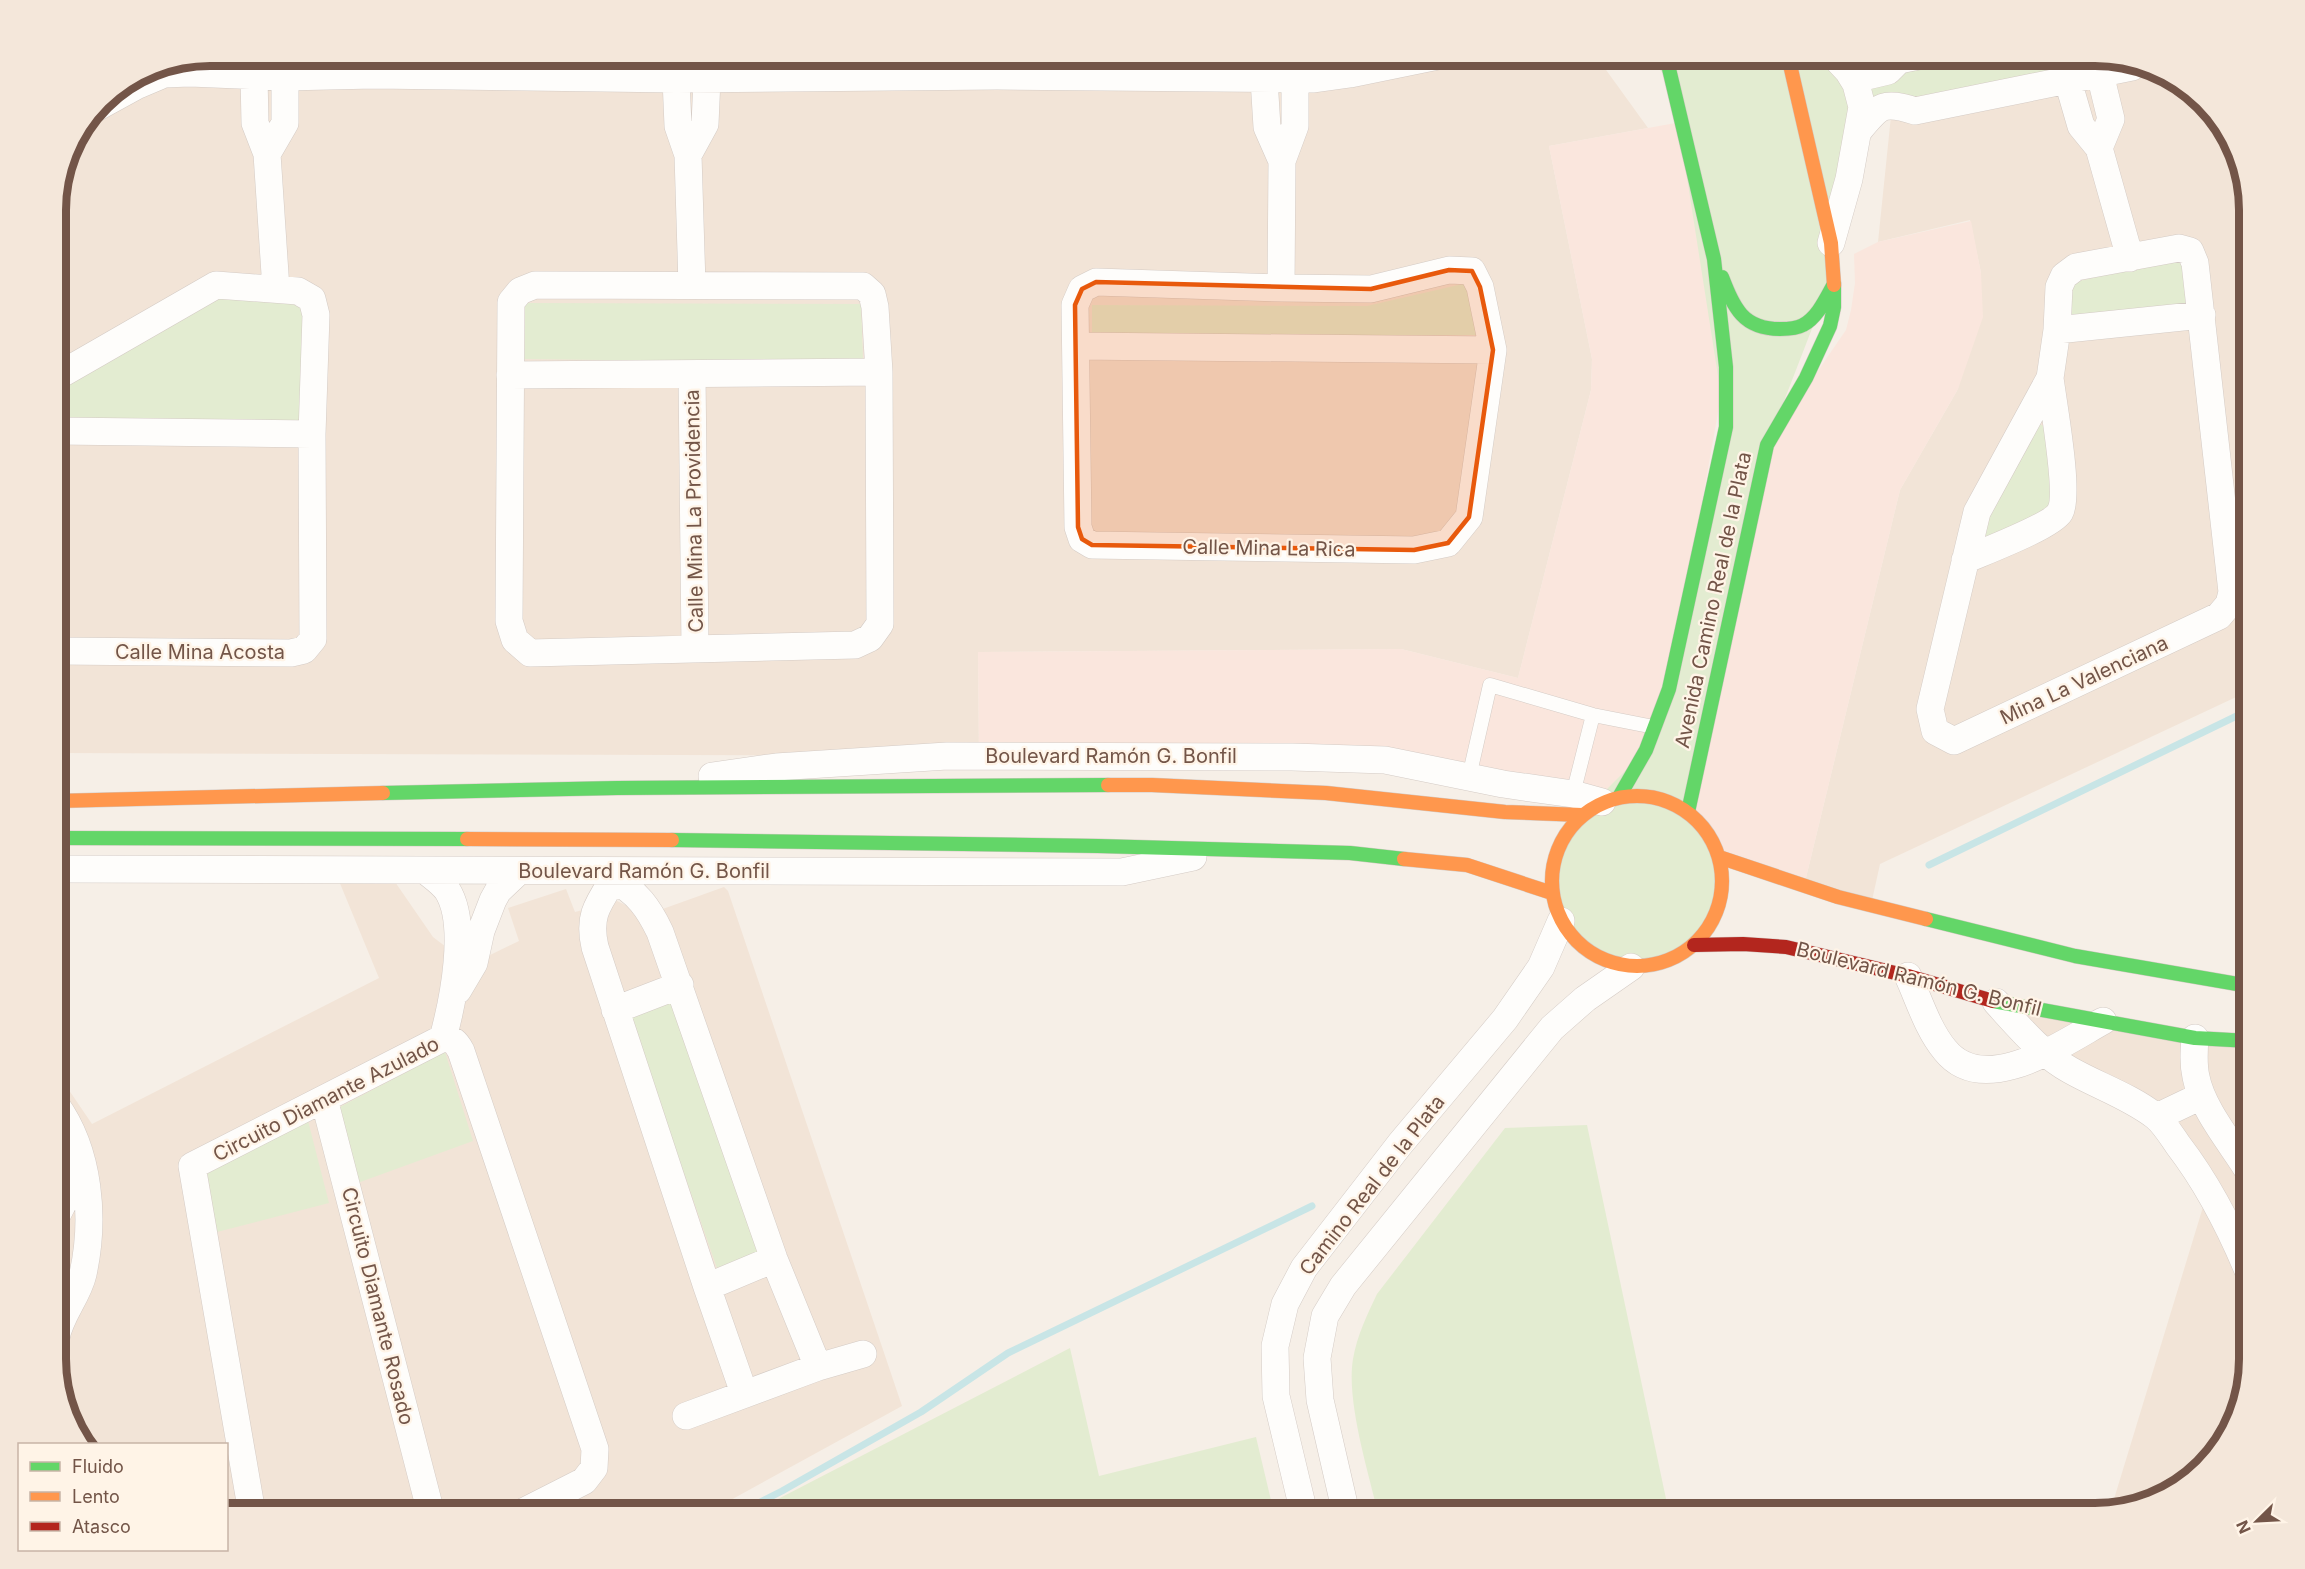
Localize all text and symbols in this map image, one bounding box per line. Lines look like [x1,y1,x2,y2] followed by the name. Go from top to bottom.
[680,389,708,633] street label: Calle Mina La Providencia
[1670,450,1756,750] street label: Avenida Camino Real de la Plata
[1182,534,1356,562] street label: Calle Mina La Rica
[1996,631,2172,729] street label: Mina La Valenciana
[115,640,285,664] street label: Calle Mina Acosta
[985,744,1237,768] street label: Boulevard Ramón G. Bonfil
[518,859,770,883] street label: Boulevard Ramón G. Bonfil
[1794,937,2044,1021] street label: Boulevard Ramón G. Bonfil
[209,1031,443,1167] street label: Circuito Diamante Azulado
[1294,1090,1450,1280] street label: Camino Real de la Plata
[337,1185,419,1427] street label: Circuito Diamante Rosado
[18,1443,228,1551] legend
[72,1456,124,1477] text: Fluido
[72,1486,120,1507] text: Lento
[2227,1491,2287,1551] north arrow
[72,1516,131,1537] text: Atasco
[2232,1517,2255,1537] text: N

